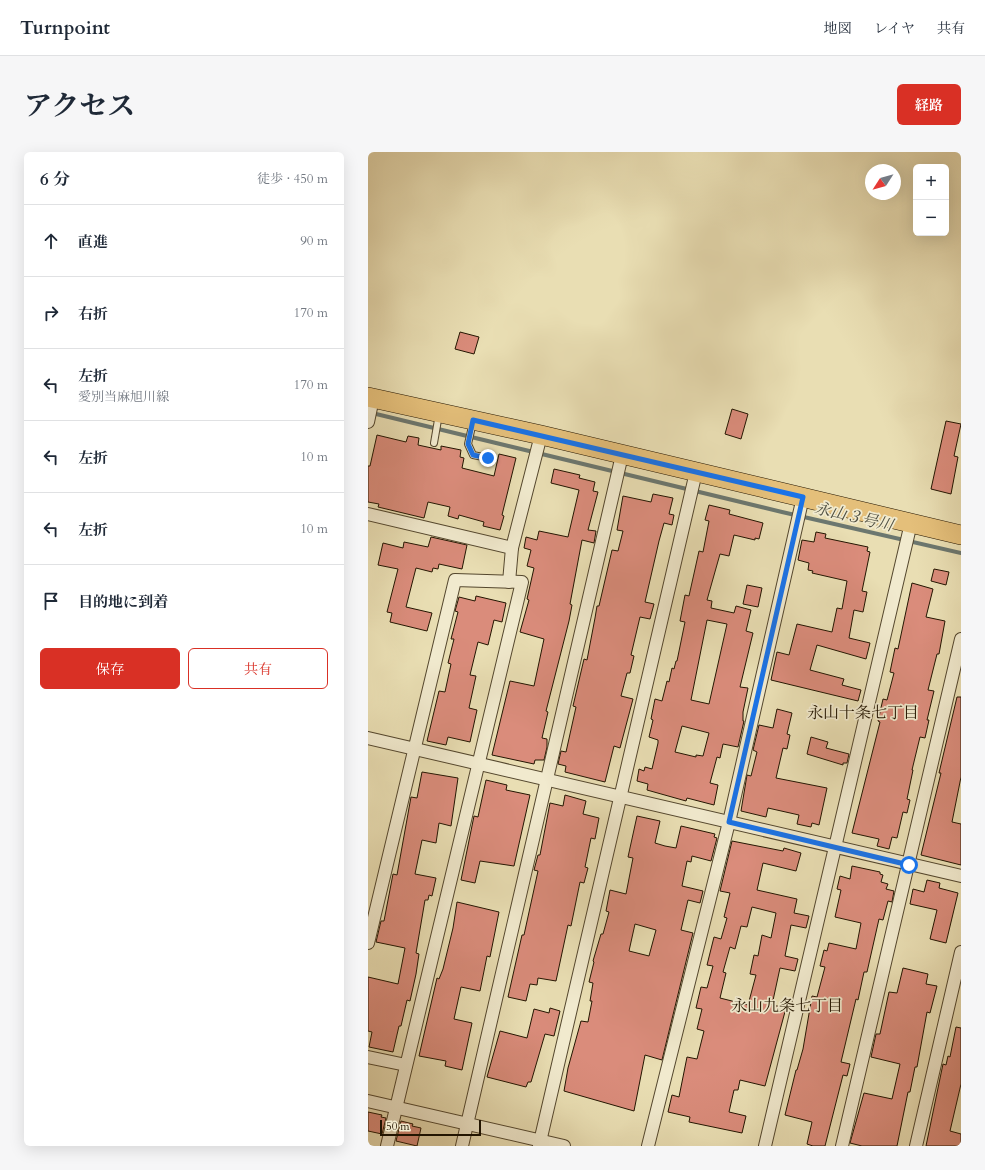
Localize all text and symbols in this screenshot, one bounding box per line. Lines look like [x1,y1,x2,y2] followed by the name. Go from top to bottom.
[20,15,110,41] text: Turnpoint
[824,19,852,38] text: 地図
[874,19,915,38] text: レイヤ
[937,19,965,38] text: 共有
[897,84,961,125] button: 経路
[24,87,135,125] text: アクセス
[865,164,901,200] north arrow
[913,164,949,236] map controls
[913,164,949,200] button: +
[40,168,70,191] text: 6 分
[257,170,328,188] text: 徒歩 · 450 m
[913,200,949,236] button: −
[40,230,62,252] icon: ahead
[78,232,108,252] text: 直進
[300,232,328,250] text: 90 m
[40,302,62,324] icon: right
[78,304,108,324] text: 右折
[294,304,328,322] text: 170 m
[78,366,108,386] text: 左折
[40,374,62,396] icon: left
[294,376,328,394] text: 170 m
[78,388,169,406] text: 愛別当麻旭川線
[40,446,62,468] icon: left
[78,448,108,468] text: 左折
[300,448,328,466] text: 10 m
[479,449,497,467] route end
[812,497,897,537] water label: 永山３号川
[40,518,62,540] icon: left
[78,520,108,540] text: 左折
[300,520,328,538] text: 10 m
[40,590,62,612] icon: arrive
[78,592,168,612] text: 目的地に到着
[40,648,180,689] button: 保存
[188,648,328,689] button: 共有
[807,702,919,724] district label: 永山十条七丁目
[900,856,918,874] route start
[731,995,843,1017] district label: 永山九条七丁目
[380,1118,481,1137] scale bar
[386,1119,410,1134] text: 50 m

